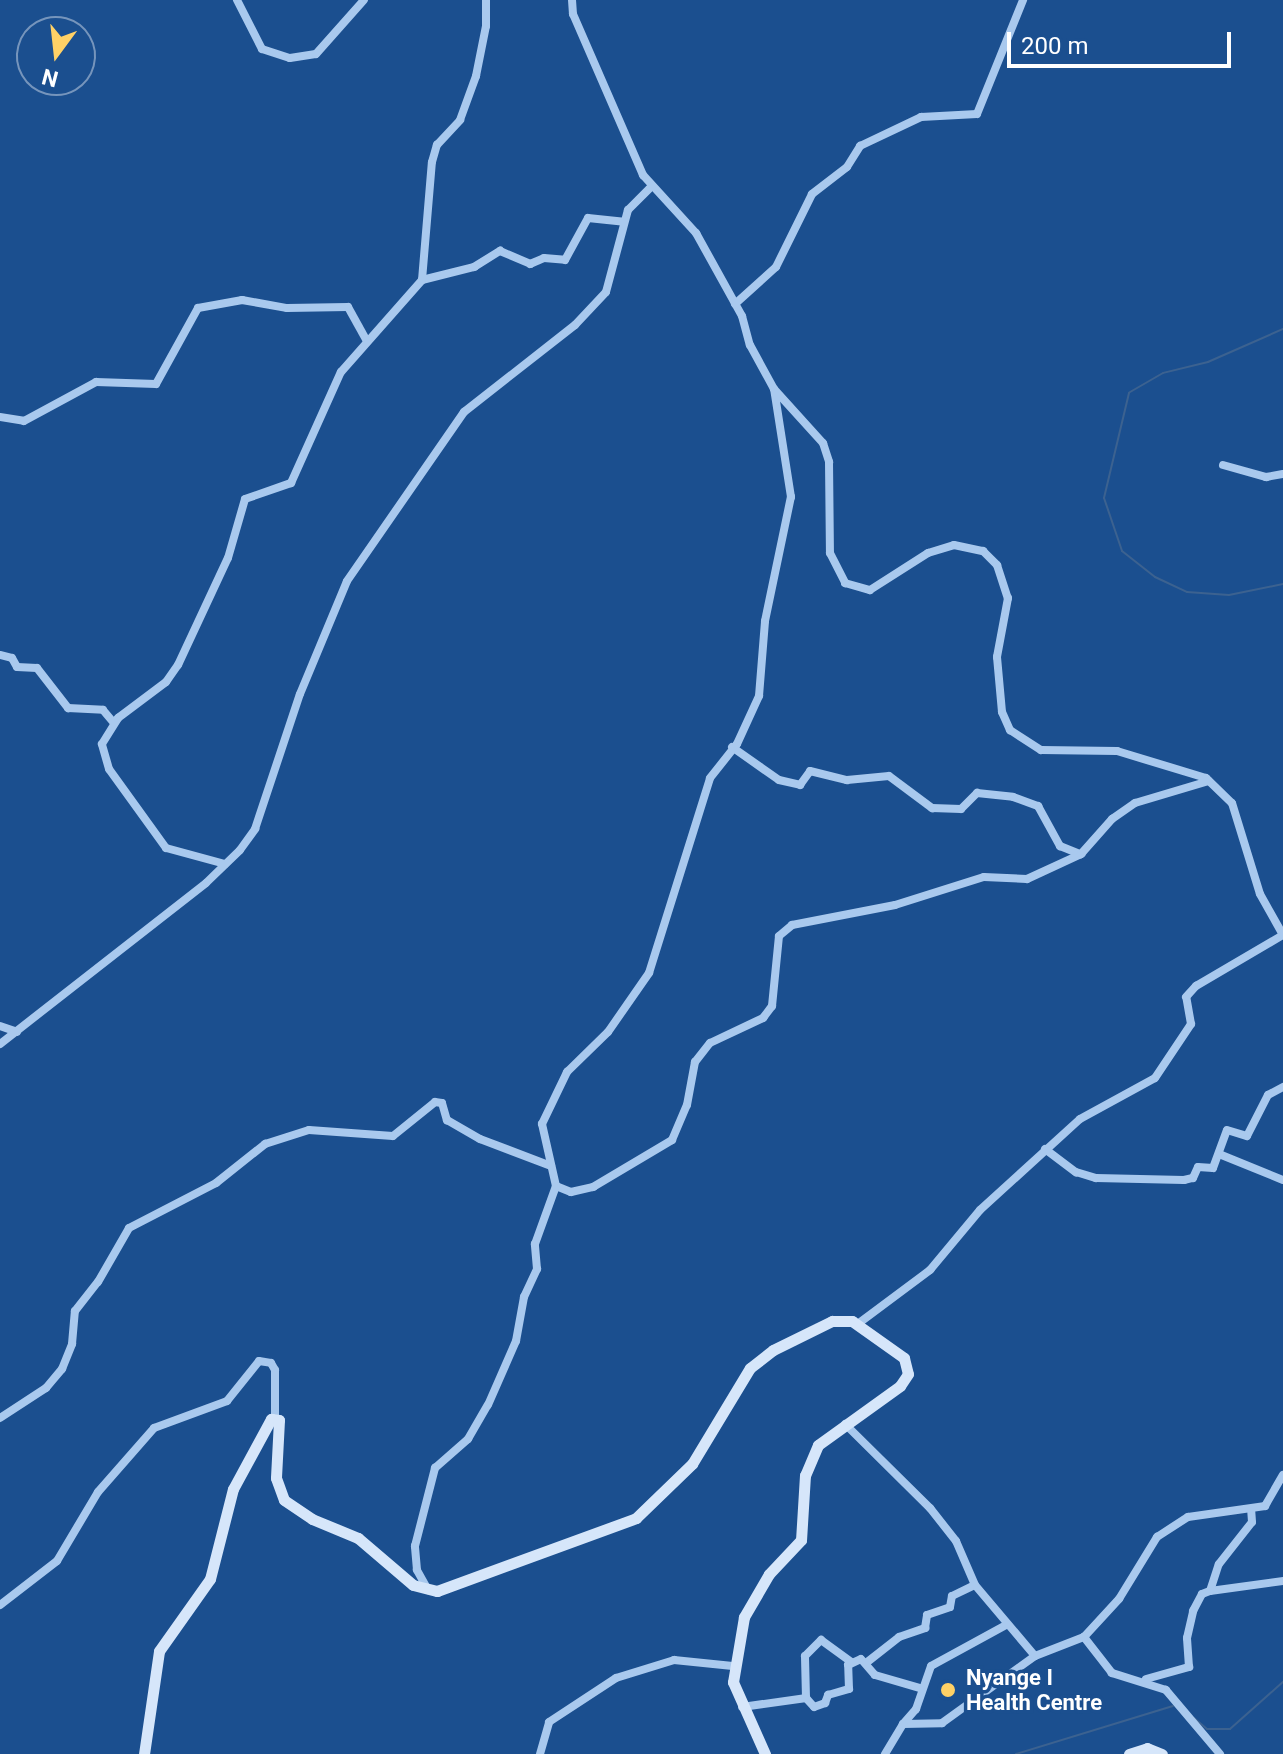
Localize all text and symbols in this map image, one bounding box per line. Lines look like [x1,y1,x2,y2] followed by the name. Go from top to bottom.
[16,16,96,96] north arrow
[1011,16,1235,66] scale bar
[1021,32,1088,60] text: 200 m
[39,64,61,92] text: N
[966,1664,1102,1716] place label: Nyange I Health Centre
[937,1679,959,1701] marker: Nyange I Health Centre

